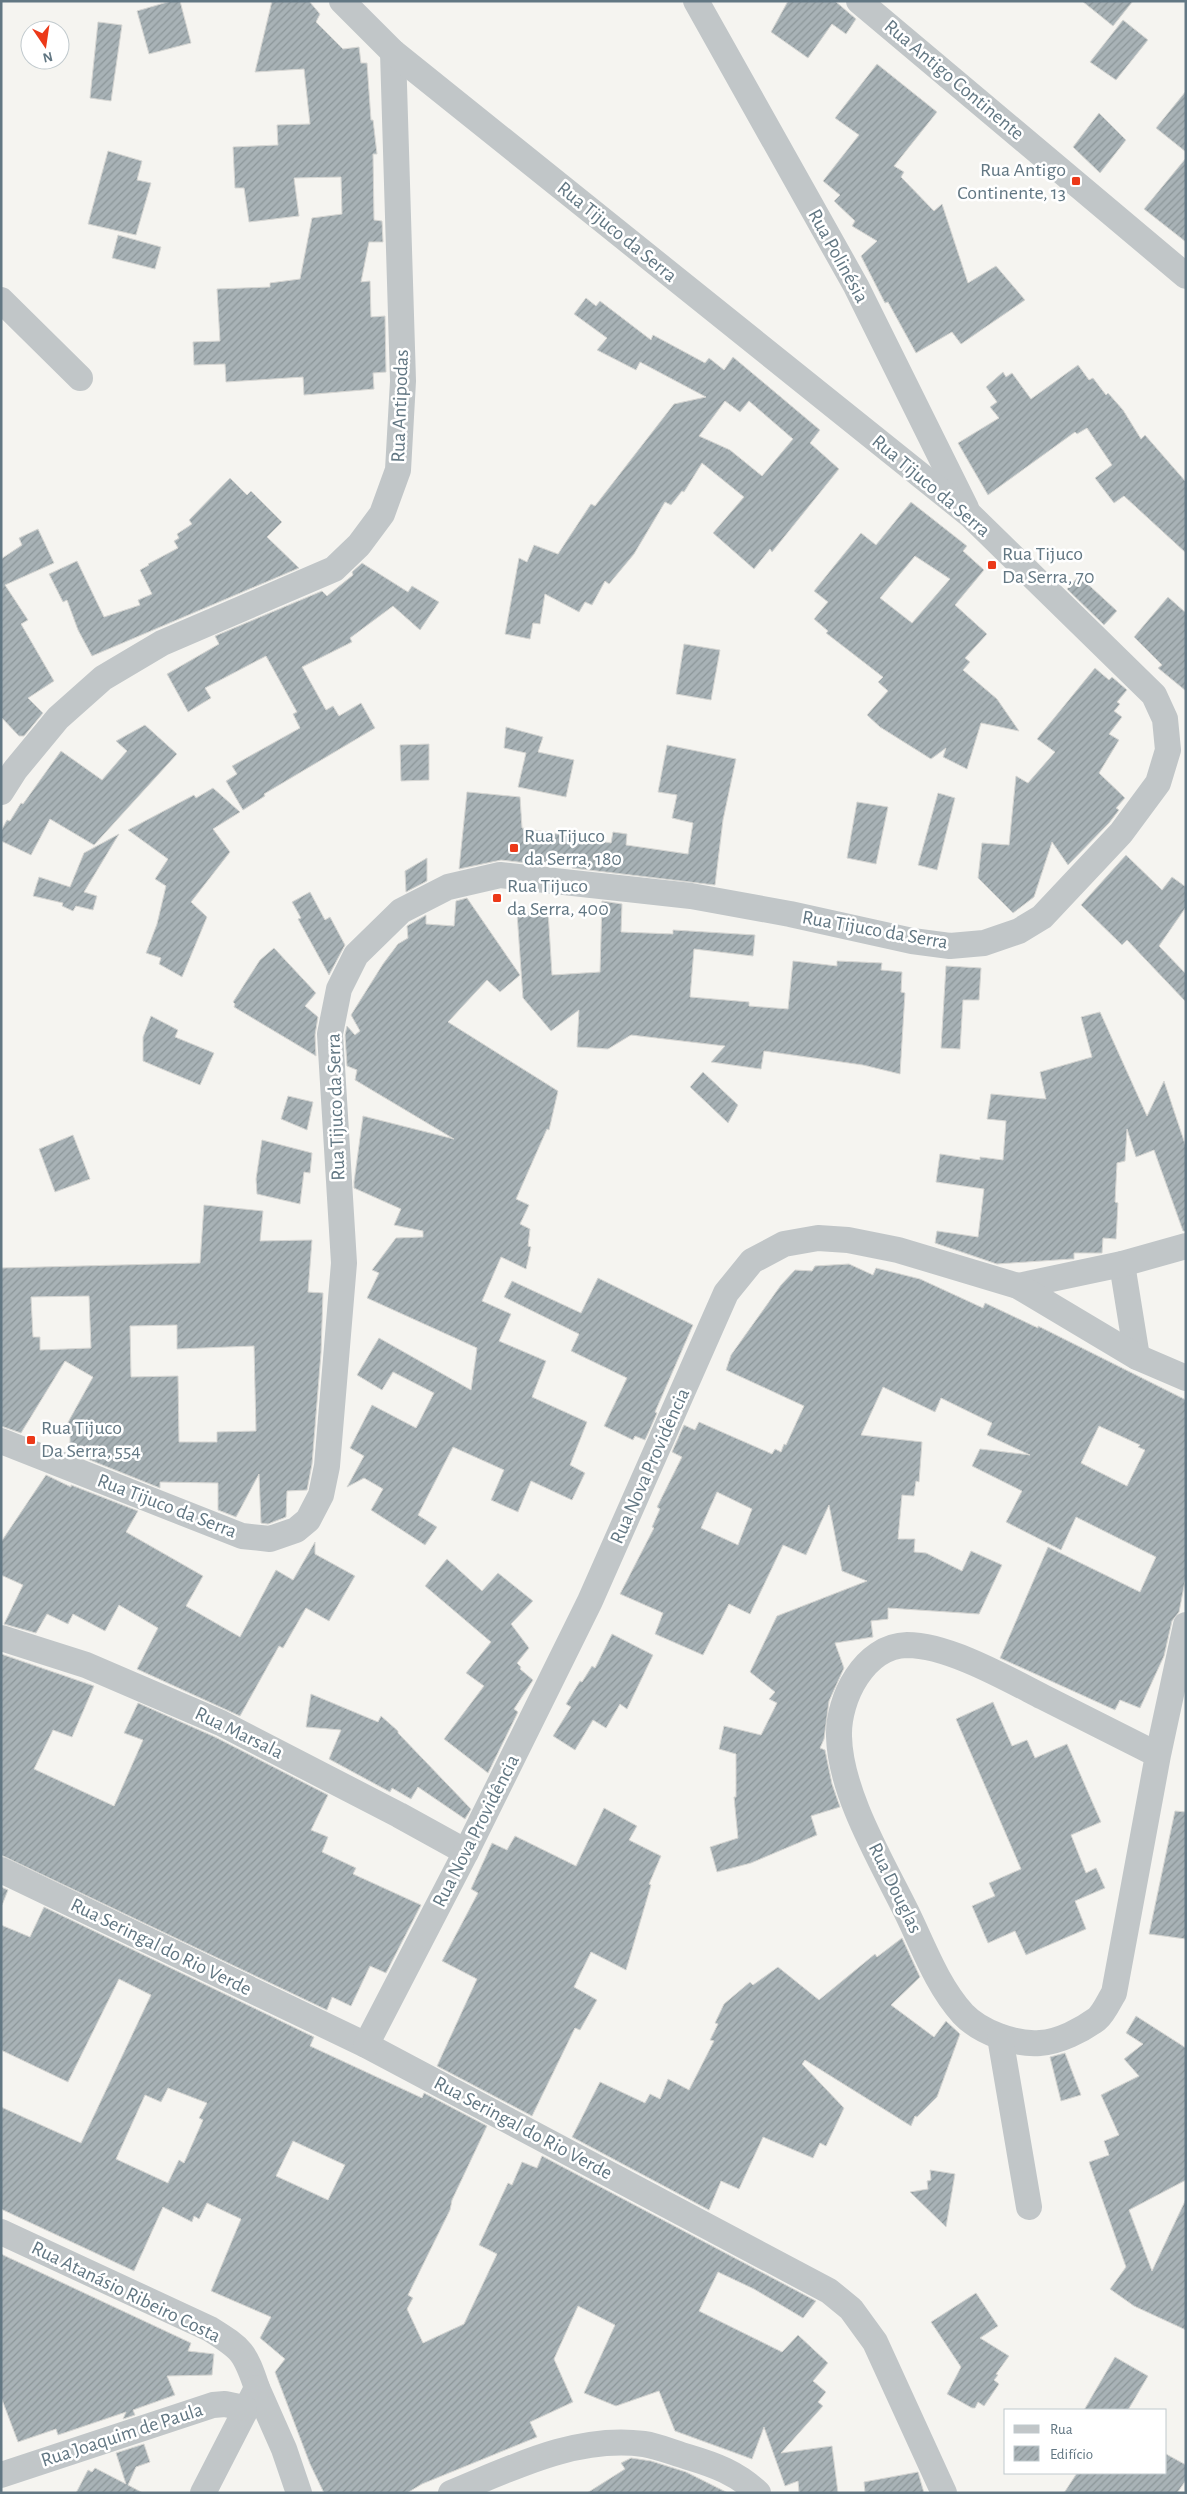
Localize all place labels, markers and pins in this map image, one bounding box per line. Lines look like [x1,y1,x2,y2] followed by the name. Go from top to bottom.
[957,160,1066,203] place label: Rua Antigo Continente, 13
[1070,175,1082,187] marker: Rua Antigo Continente, 13
[1002,544,1094,587] place label: Rua Tijuco Da Serra, 70
[986,559,998,571] marker: Rua Tijuco Da Serra, 70
[524,826,622,869] place label: Rua Tijuco da Serra, 180
[508,842,520,854] marker: Rua Tijuco da Serra, 180
[507,876,609,919] place label: Rua Tijuco da Serra, 400
[491,892,503,904] marker: Rua Tijuco da Serra, 400
[41,1418,141,1461] place label: Rua Tijuco Da Serra, 554
[25,1434,37,1446] marker: Rua Tijuco Da Serra, 554

